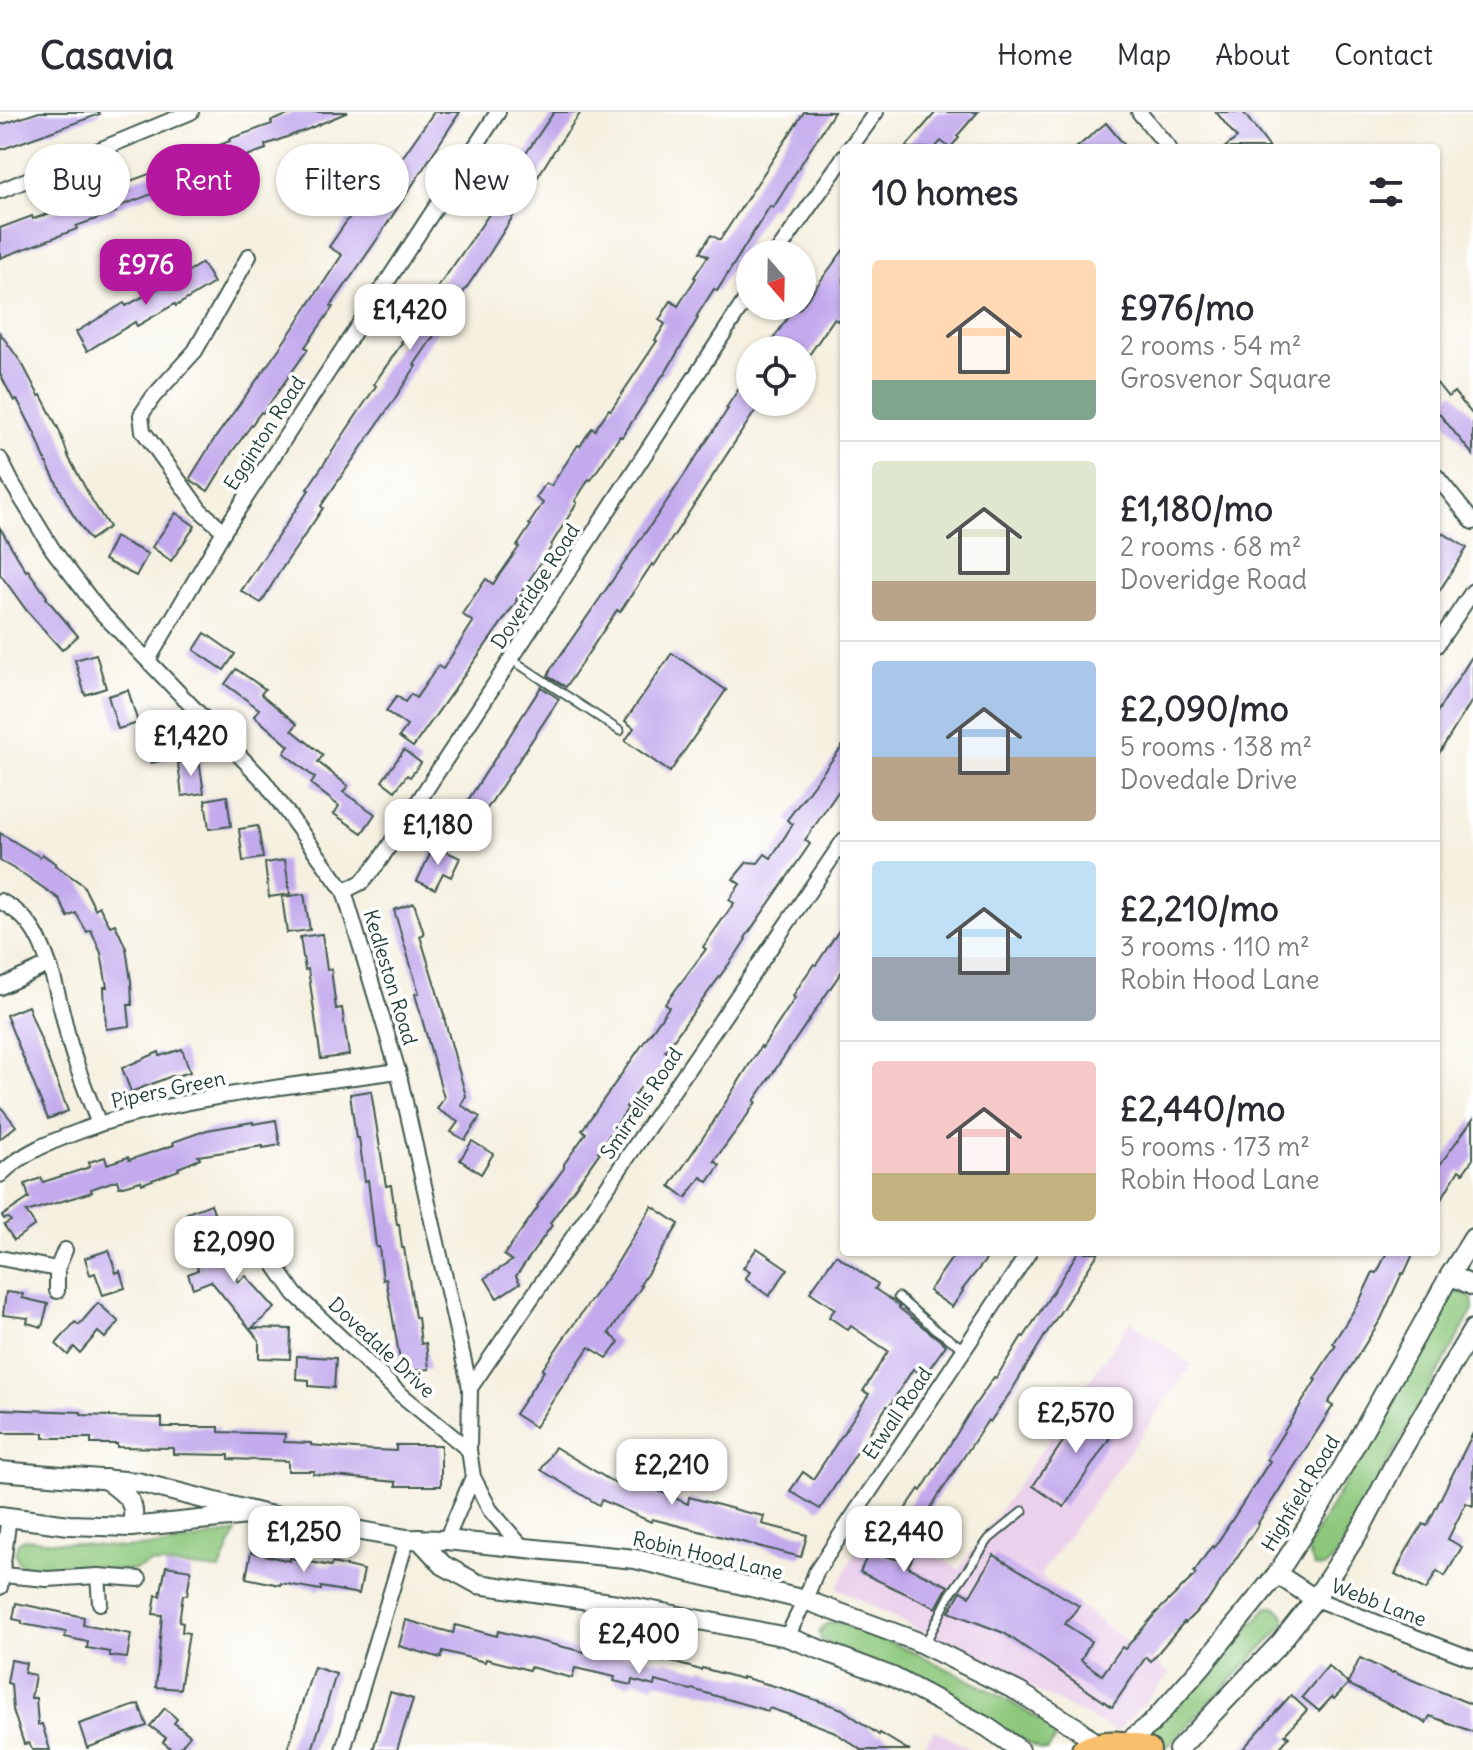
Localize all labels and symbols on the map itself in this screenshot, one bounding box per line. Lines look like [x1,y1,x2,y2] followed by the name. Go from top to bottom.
[99,239,193,307] pin: £976
[736,240,816,320] north arrow
[345,284,475,352] pin: £1,420
[218,371,310,495] street label: Egginton Road
[485,519,585,653] street label: Doveridge Road
[126,710,256,778] pin: £1,420
[373,799,503,867] pin: £1,180
[359,906,423,1048] street label: Kedleston Road
[594,1042,688,1164] street label: Smirrells Road
[109,1065,227,1113] street label: Pipers Green
[169,1216,299,1284] pin: £2,090
[324,1291,440,1403] street label: Dovedale Drive
[857,1362,937,1464] street label: Etwall Road
[1011,1387,1141,1455] pin: £2,570
[1256,1430,1345,1556] street label: Highfield Road
[607,1439,737,1507] pin: £2,210
[239,1506,369,1574] pin: £1,250
[839,1506,969,1574] pin: £2,440
[630,1526,786,1584] street label: Robin Hood Lane
[1328,1572,1430,1632] street label: Webb Lane
[574,1608,704,1676] pin: £2,400

